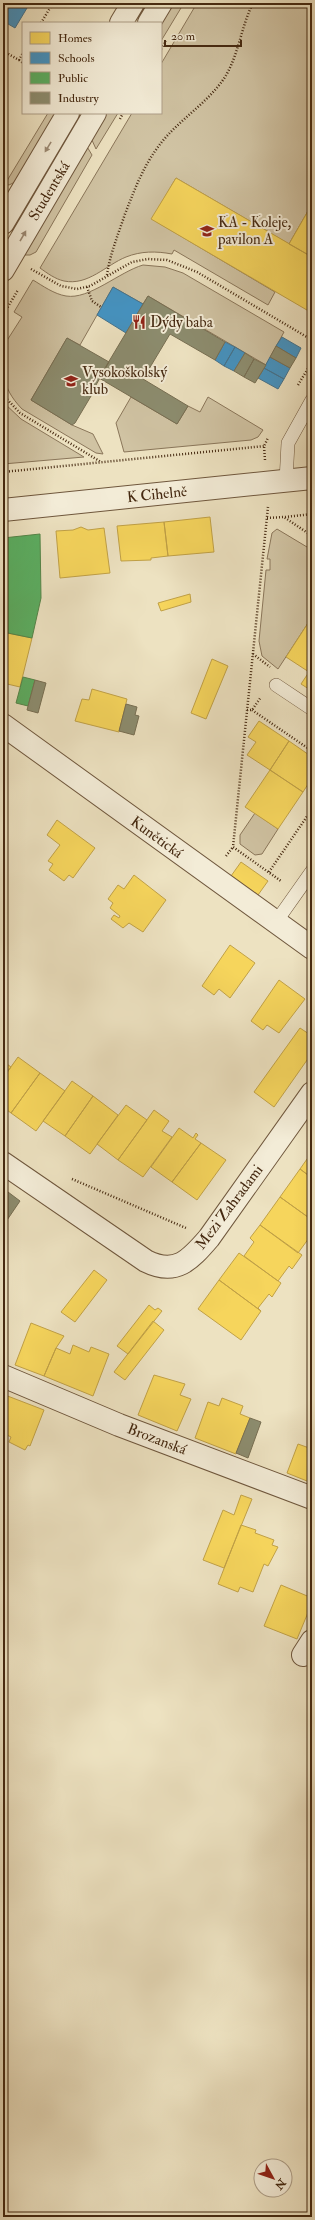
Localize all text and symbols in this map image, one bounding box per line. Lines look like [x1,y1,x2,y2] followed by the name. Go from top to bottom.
[22,22,162,114] legend
[165,22,241,48] scale bar
[171,29,196,44] text: 20 m
[58,31,92,46] text: Homes
[58,51,95,66] text: Schools
[58,71,88,86] text: Public
[58,91,100,106] text: Industry
[44,142,52,152] one-way arrow
[24,158,75,224] street label: Studentská
[217,213,292,250] place label: KA - Koleje, pavilon A
[199,223,215,239] school or university icon: KA - Koleje, pavilon A
[19,230,26,242] one-way arrow
[150,313,214,332] place label: Dýdy baba
[131,314,147,330] restaurant icon: Dýdy baba
[82,363,167,399] place label: Vysokoškolský klub
[63,373,79,389] school or university icon: Vysokoškolský klub
[126,482,188,507] street label: K Cihelně
[127,812,187,863] street label: Kunětická
[191,1161,267,1253] street label: Mezi Zahradami
[124,1419,190,1460] street label: Brozanská
[253,2158,293,2198] north arrow
[271,2175,289,2193] text: N

